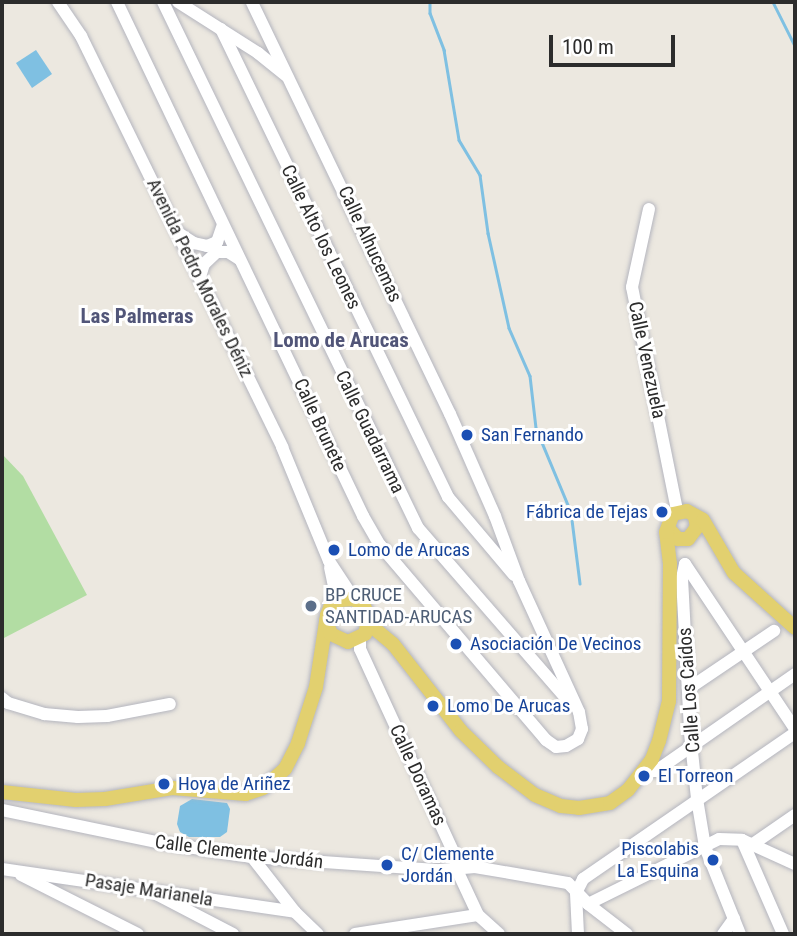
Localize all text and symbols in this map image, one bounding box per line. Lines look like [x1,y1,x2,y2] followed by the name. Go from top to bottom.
[552,21,678,65] scale bar
[562,35,614,59] text: 100 m
[276,161,366,313] street label: Calle Alto los Leones
[142,175,258,381] street label: Avenida Pedro Morales Déniz
[333,182,407,306] street label: Calle Alhucemas
[623,299,671,421] street label: Calle Venezuela
[80,303,194,329] district label: Las Palmeras
[273,327,409,353] district label: Lomo de Arucas
[330,367,410,497] street label: Calle Guadarrama
[289,375,351,475] street label: Calle Brunete
[481,424,584,446] place label: San Fernando
[459,427,475,443] marker: San Fernando
[526,501,648,523] place label: Fábrica de Tejas
[654,504,670,520] marker: Fábrica de Tejas
[348,539,470,561] place label: Lomo de Arucas
[326,542,342,558] marker: Lomo de Arucas
[325,584,472,628] place label: BP CRUCE SANTIDAD-ARUCAS
[303,598,319,614] marker: BP CRUCE SANTIDAD-ARUCAS
[673,627,705,753] street label: Calle Los Caídos
[470,633,641,655] place label: Asociación De Vecinos
[448,636,464,652] marker: Asociación De Vecinos
[447,695,570,717] place label: Lomo De Arucas
[425,698,441,714] marker: Lomo De Arucas
[385,721,451,829] street label: Calle Doramas
[658,765,734,787] place label: El Torreon
[636,768,652,784] marker: El Torreon
[178,773,291,795] place label: Hoya de Ariñez
[156,776,172,792] marker: Hoya de Ariñez
[154,830,324,874] street label: Calle Clemente Jordán
[617,838,699,882] place label: Piscolabis La Esquina
[401,843,494,887] place label: C/ Clemente Jordán
[705,852,721,868] marker: Piscolabis La Esquina
[379,857,395,873] marker: C/ Clemente Jordán
[83,869,215,911] street label: Pasaje Marianela

